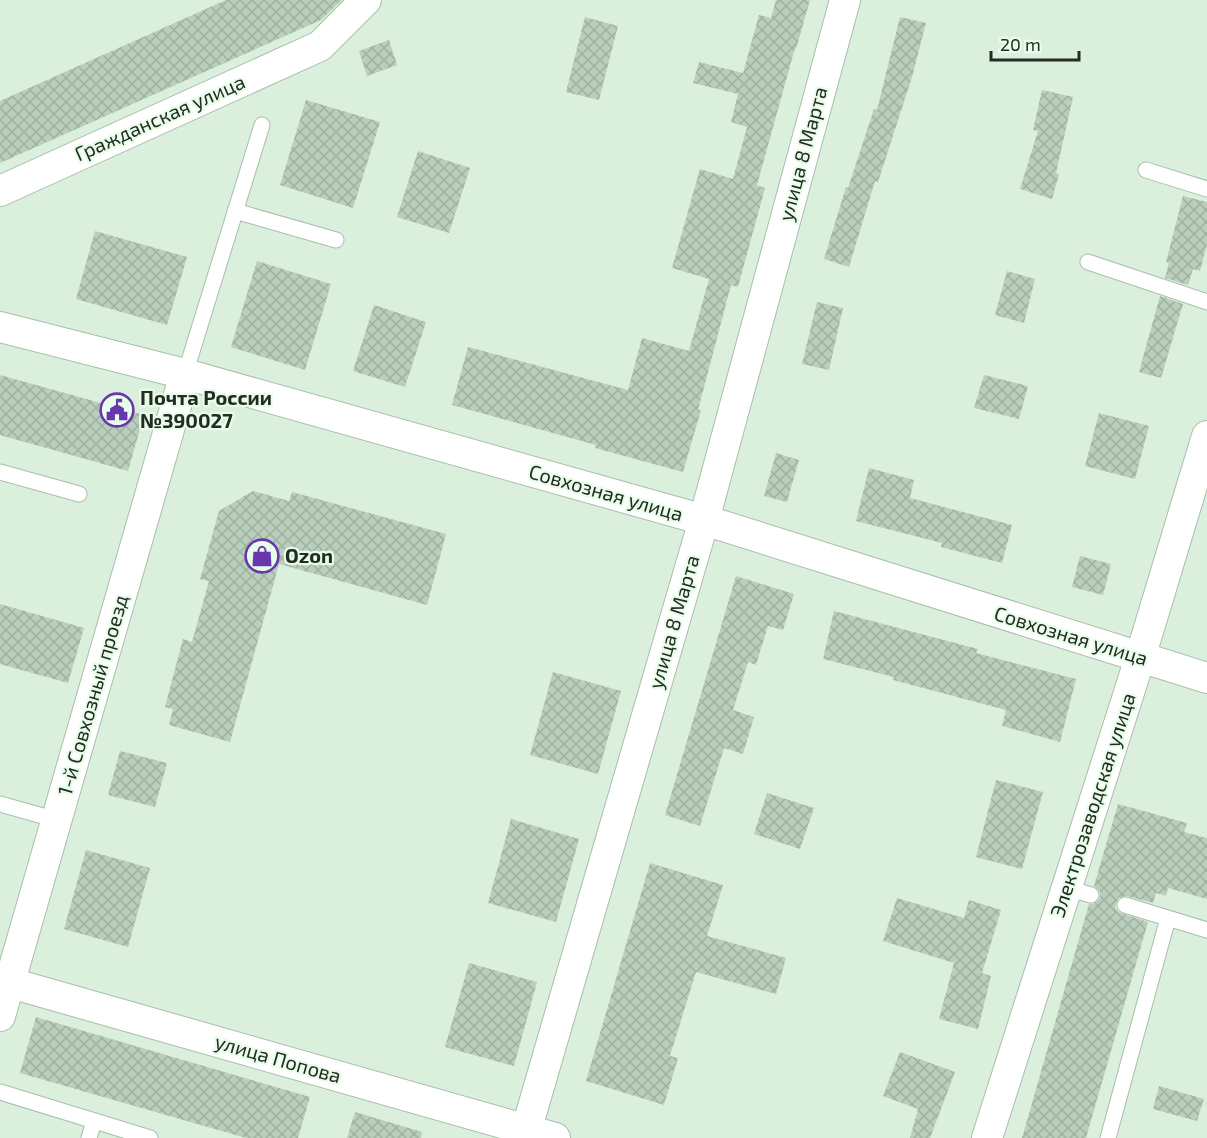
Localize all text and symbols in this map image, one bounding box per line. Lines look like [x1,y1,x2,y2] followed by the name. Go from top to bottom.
[991,24,1080,62] scale bar
[1000,33,1041,55] text: 20 m
[71,69,249,166] street label: Гражданская улица
[773,84,832,224] street label: улица 8 Марта
[140,385,272,432] place label: Почта России №390027
[99,392,135,428] public building icon: Почта России №390027
[526,459,686,526] street label: Совхозная улица
[244,538,280,574] shop icon: Ozon
[285,543,333,567] place label: Ozon
[642,552,705,692] street label: улица 8 Марта
[52,592,132,798] street label: 1-й Совхозный проезд
[991,600,1151,671] street label: Совхозная улица
[1044,689,1141,920] street label: Электрозаводская улица
[212,1029,344,1088] street label: улица Попова

